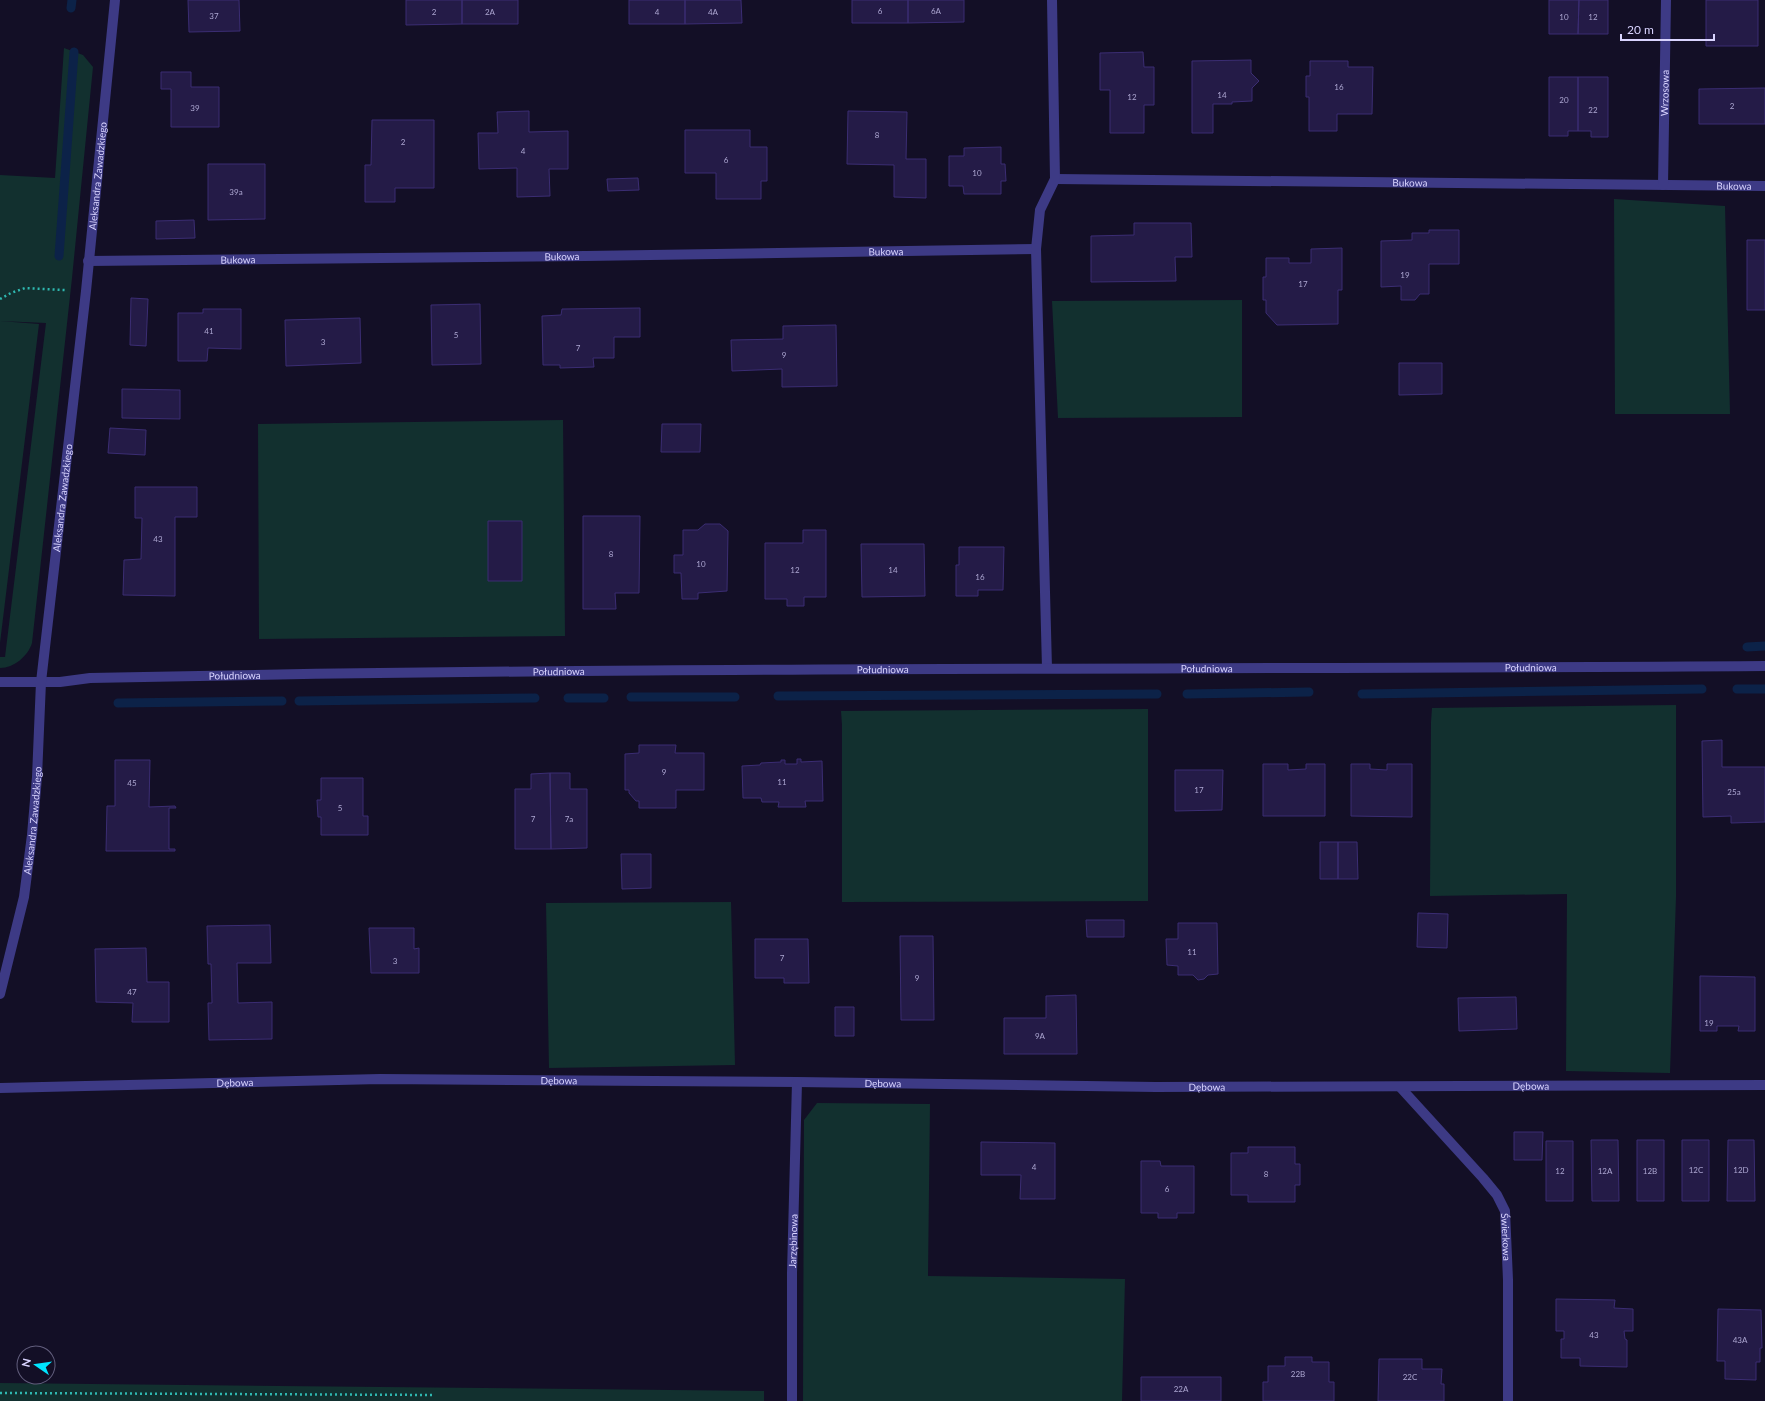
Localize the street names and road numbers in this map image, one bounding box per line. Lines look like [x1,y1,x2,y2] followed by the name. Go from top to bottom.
[1658,70,1671,116] street label: Wrzosowa
[86,121,109,231] street label: Aleksandra Zawadzkiego
[1392,176,1428,189] street label: Bukowa
[1716,180,1752,192] street label: Bukowa
[868,245,904,258] street label: Bukowa
[544,250,580,262] street label: Bukowa
[220,253,256,266] street label: Bukowa
[50,443,74,553] street label: Aleksandra Zawadzkiego
[1505,661,1557,673] street label: Południowa
[1181,662,1233,674] street label: Południowa
[857,663,909,675] street label: Południowa
[533,665,585,677] street label: Południowa
[209,669,261,682] street label: Południowa
[21,766,43,875] street label: Aleksandra Zawadzkiego
[540,1074,577,1086] street label: Dębowa
[216,1076,254,1089] street label: Dębowa
[864,1077,901,1089] street label: Dębowa
[1512,1080,1549,1092] street label: Dębowa
[1188,1081,1225,1093] street label: Dębowa
[1499,1213,1513,1261] street label: Świerkowa
[786,1214,800,1268] street label: Jarzębinowa

